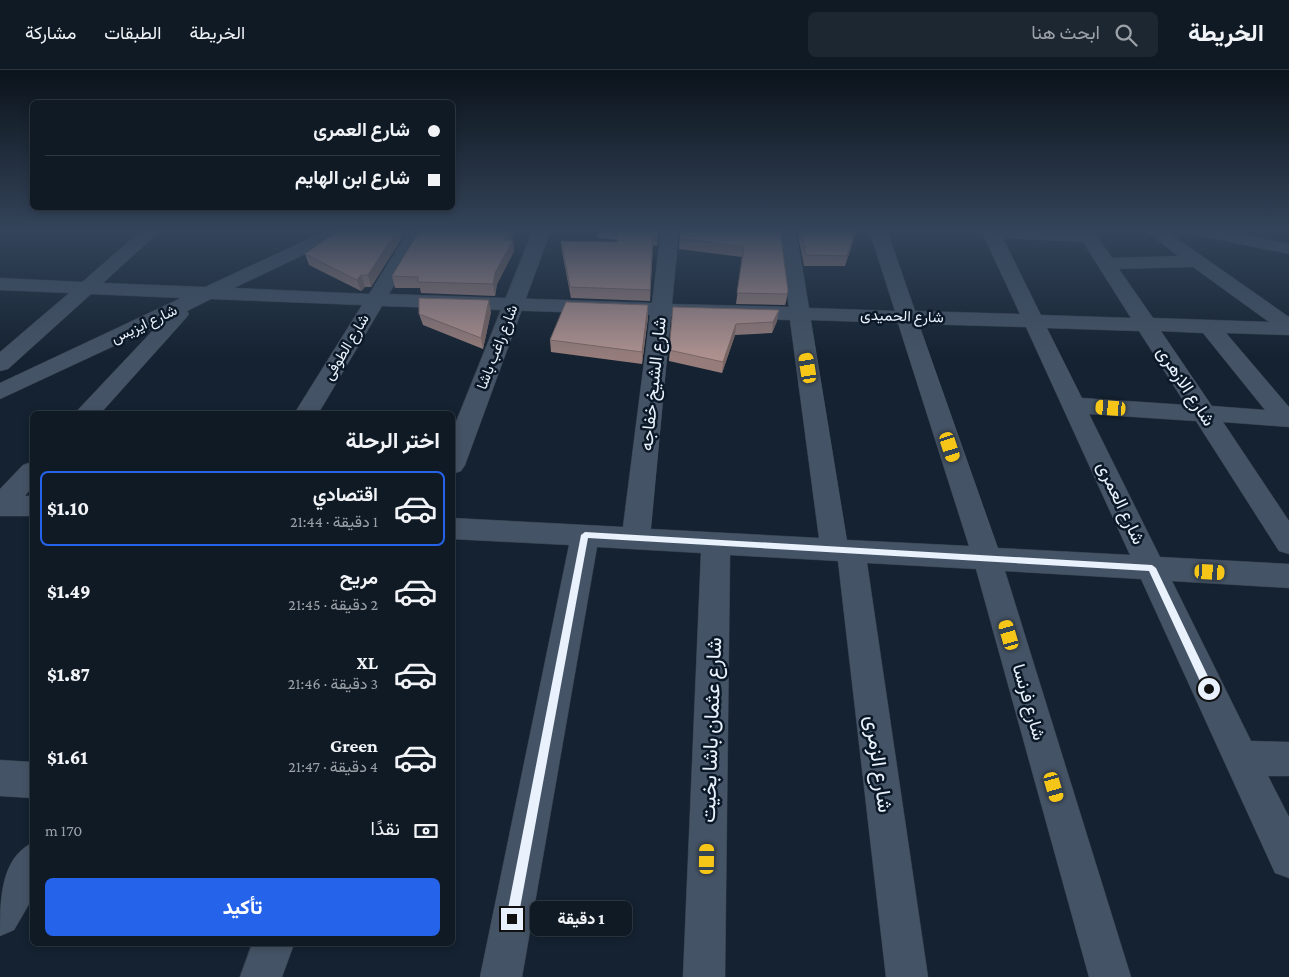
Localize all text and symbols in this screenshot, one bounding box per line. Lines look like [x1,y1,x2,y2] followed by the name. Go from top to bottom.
[808,12,1158,57] search box
[1188,19,1264,46] text: الخريطة
[1112,21,1140,49] icon: search
[1031,22,1100,43] text: ابحث هنا
[25,23,76,43] text: مشاركة
[104,23,161,43] text: الطبقات
[189,23,245,43] text: الخريطة
[313,119,410,140] text: شارع العمرى
[295,167,410,188] text: شارع ابن الهايم
[109,302,181,349] street label: شارع ايزيس
[474,302,523,393] street label: شارع راغب باشا
[860,307,944,328] street label: شارع الحميدى
[320,311,375,384] street label: شارع الطوفى
[636,316,672,452] street label: شارع الشيخ خفاجه
[1151,342,1219,431] street label: شارع الازهرى
[798,352,817,384] car
[1095,399,1126,417] car
[346,428,440,453] text: اختر الرحلة
[938,430,961,464] car
[1091,458,1149,549] street label: شارع العمرى
[313,484,378,505] text: اقتصادي
[393,486,438,531] icon: car
[47,498,89,519] text: $1.10
[290,513,378,530] text: 1 دقيقة · 21:44
[1194,564,1225,580] car
[340,567,378,588] text: مريح
[393,569,438,614] icon: car
[47,581,91,602] text: $1.49
[288,596,378,613] text: 2 دقيقة · 21:45
[997,619,1020,651] car
[696,637,728,823] street label: شارع عثمان باشا بخيت
[357,652,378,673] text: XL
[393,652,438,697] icon: car
[1007,661,1049,743] street label: شارع فرنسا
[47,664,90,685] text: $1.87
[288,675,378,692] text: 3 دقيقة · 21:46
[1198,678,1220,700] route start
[858,714,898,814] street label: شارع الزمرى
[330,735,378,756] text: Green
[393,735,438,780] icon: car
[47,747,88,768] text: $1.61
[288,758,378,775] text: 4 دقيقة · 21:47
[1042,771,1065,803] car
[412,817,440,845] icon: cash
[371,818,400,839] text: نقدًا
[45,822,82,839] text: 170 m
[699,844,714,874] car
[45,878,440,936] button: تأكيد
[530,902,632,936] callout: 1 دقيقة
[501,908,523,930] route end
[557,910,605,927] text: 1 دقيقة

